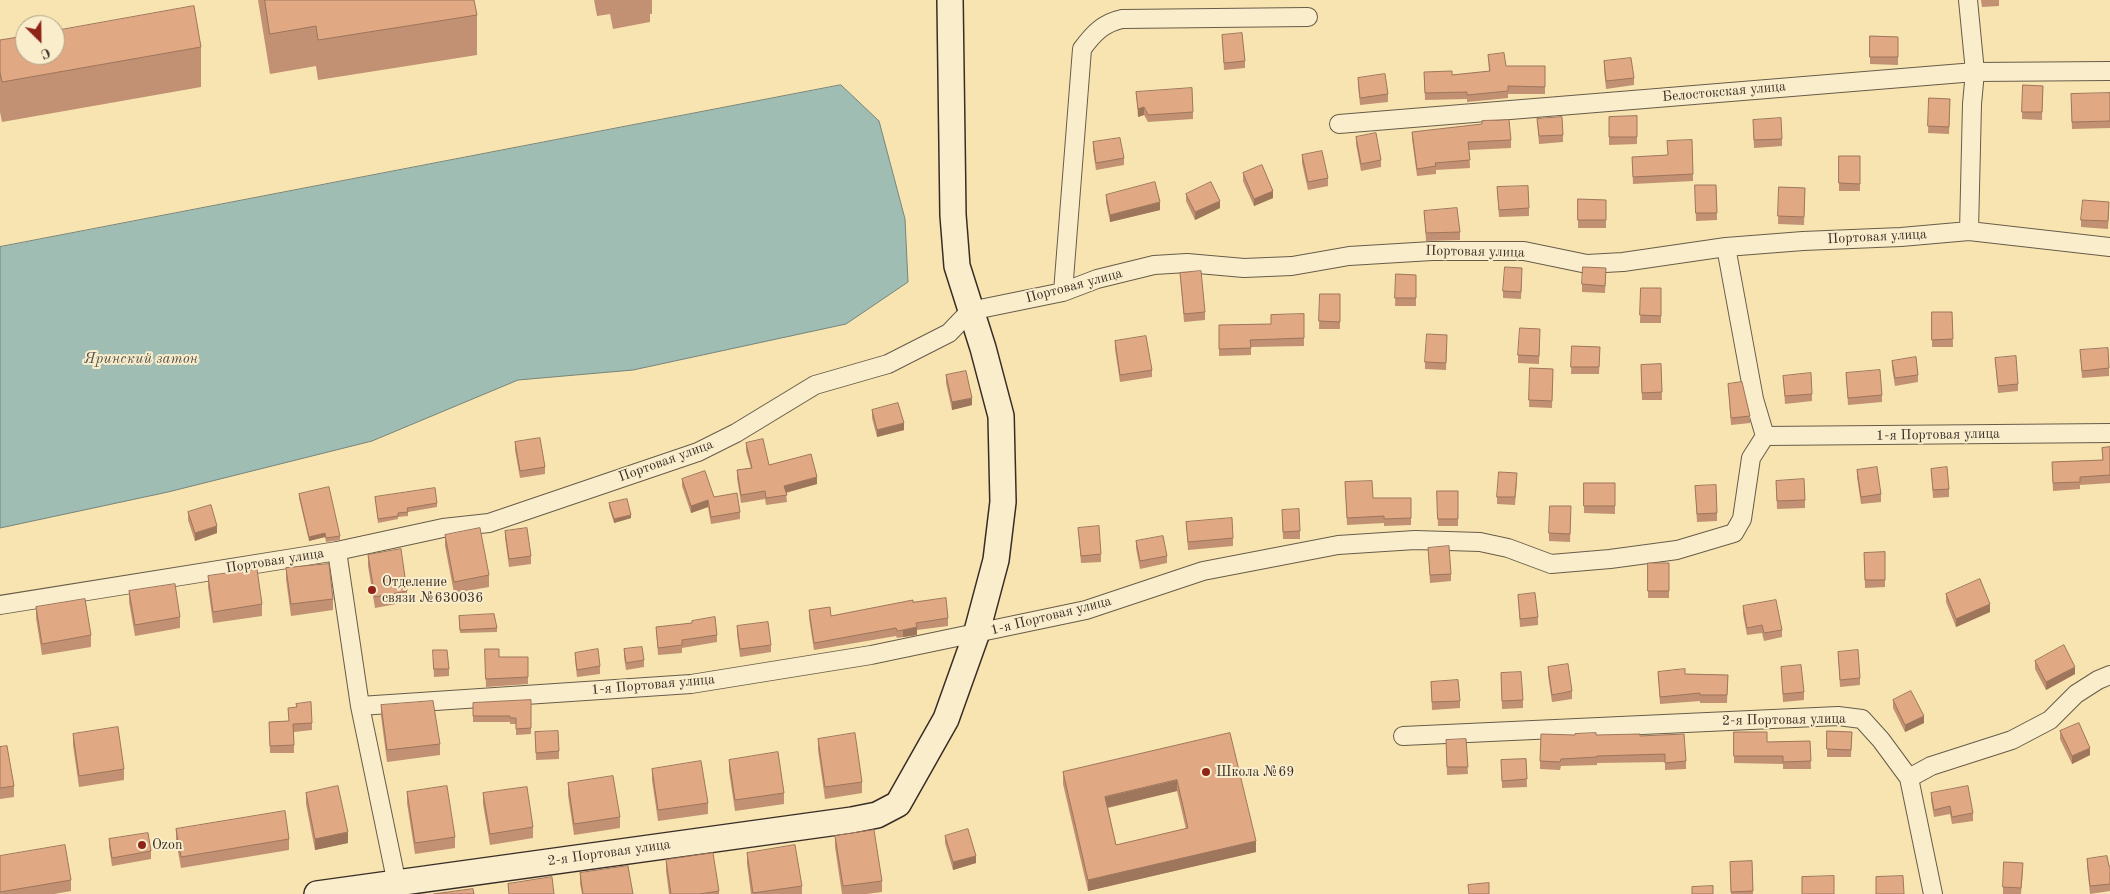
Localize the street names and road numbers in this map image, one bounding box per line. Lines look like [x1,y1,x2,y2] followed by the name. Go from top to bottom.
[1661,78,1787,106] street label: Белостокская улица
[1827,226,1927,248] street label: Портовая улица
[1425,243,1525,261] street label: Портовая улица
[1024,265,1124,307] street label: Портовая улица
[1876,426,2000,444] street label: 1-я Портовая улица
[616,436,716,486] street label: Портовая улица
[225,545,325,577] street label: Портовая улица
[989,593,1113,639] street label: 1-я Портовая улица
[591,671,715,699] street label: 1-я Портовая улица
[1722,711,1846,729] street label: 2-я Портовая улица
[546,836,672,870] street label: 2-я Портовая улица

